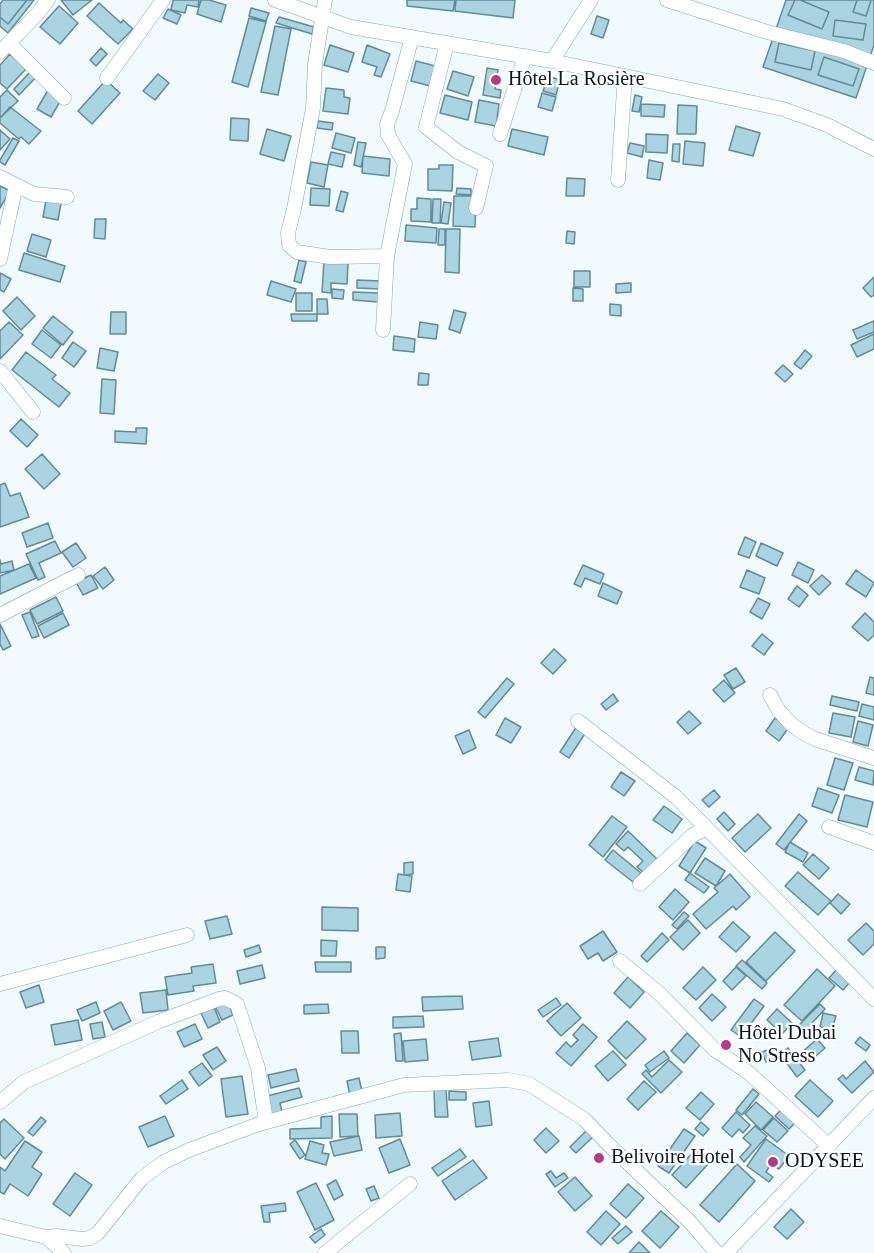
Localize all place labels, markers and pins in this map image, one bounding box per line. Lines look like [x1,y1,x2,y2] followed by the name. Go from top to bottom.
[508,68,645,92] place label: Hôtel La Rosière
[489,73,503,87] marker: Hôtel La Rosière
[738,1022,836,1069] place label: Hôtel Dubai No Stress
[719,1038,733,1052] marker: Hôtel Dubai No Stress
[611,1146,735,1170] place label: Belivoire Hotel
[785,1150,864,1174] place label: ODYSEE
[592,1151,606,1165] marker: Belivoire Hotel
[766,1155,780,1169] marker: ODYSEE

